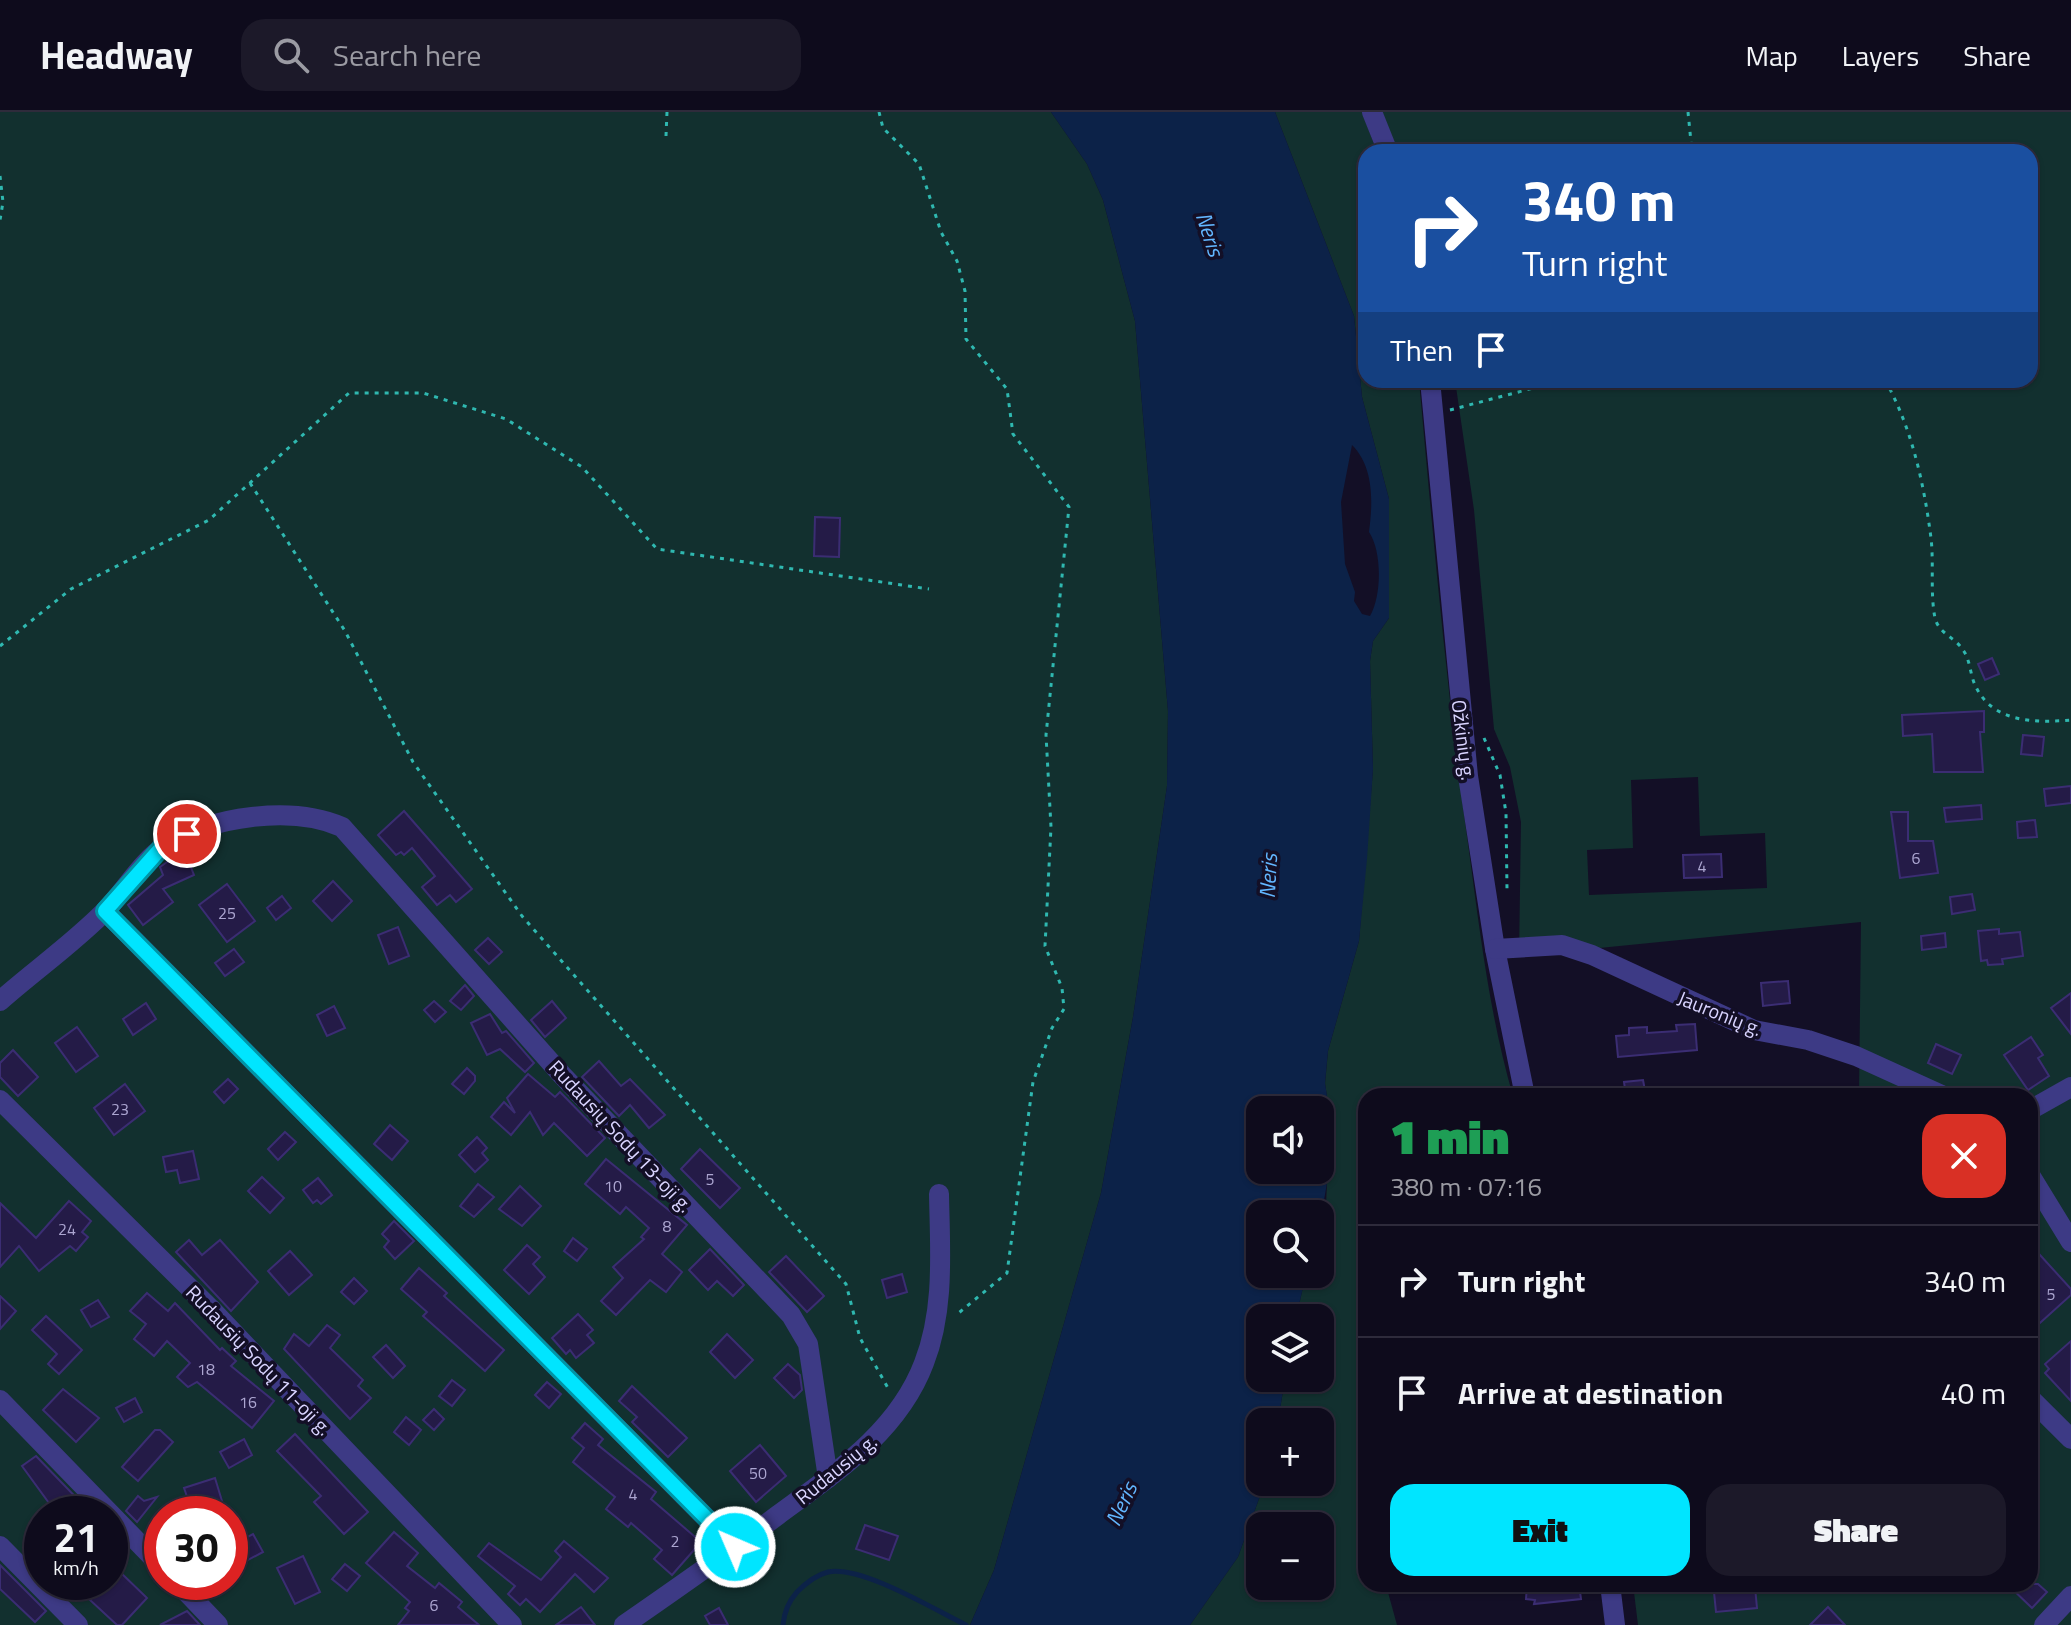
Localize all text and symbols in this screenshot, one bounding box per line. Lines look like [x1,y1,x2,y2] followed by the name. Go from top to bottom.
[241,19,801,91] search box
[40,26,193,84] text: Headway
[333,32,481,78] text: Search here
[269,33,313,77] icon: search
[1745,34,1798,77] text: Map
[1842,34,1919,77] text: Layers
[1963,34,2031,77] text: Share
[1522,158,1675,243] text: 340 m
[1390,176,1494,280] icon: right
[1187,207,1234,262] water label: Neris
[1522,235,1667,290] text: Turn right
[1390,327,1453,373] text: Then
[1469,328,1513,372] icon: arrive
[1444,698,1484,782] street label: Ožkinių g.
[153,800,221,868] pin
[165,812,209,856] icon: arrive
[1912,846,1921,870] house number: 6
[1250,851,1286,899] water label: Neris
[1698,854,1707,878] house number: 4
[218,901,236,925] house number: 25
[1673,982,1767,1044] street label: Jauronių g.
[542,1053,700,1219] street label: Rudausių Sodų 13-oji g.
[1246,1096,1334,1600] map controls
[1246,1096,1334,1184] button: sound
[111,1097,129,1121] house number: 23
[1390,1100,1509,1173] text: 1 min
[1922,1114,2006,1198] button: close
[706,1167,715,1191] house number: 5
[1390,1167,1542,1206] text: 380 m · 07:16
[604,1174,622,1198] house number: 10
[1246,1200,1334,1288] button: search
[663,1214,672,1238] house number: 8
[58,1217,76,1241] house number: 24
[1458,1258,1586,1304] text: Turn right
[1924,1258,2006,1304] text: 340 m
[1390,1259,1434,1303] icon: right
[179,1278,339,1442] street label: Rudausių Sodų 11-oji g.
[2047,1282,2056,1306] house number: 5
[1246,1304,1334,1392] button: layers
[197,1357,215,1381] house number: 18
[1458,1370,1723,1416] text: Arrive at destination
[1941,1370,2006,1416] text: 40 m
[1390,1371,1434,1415] icon: arrive
[239,1390,257,1414] house number: 16
[1246,1408,1334,1496] button: +
[788,1426,884,1512] street label: Rudausių g.
[749,1461,767,1485] house number: 50
[1096,1475,1147,1532] water label: Neris
[629,1482,638,1506] house number: 4
[1390,1484,1690,1576] button: Exit
[1706,1484,2006,1576] button: Share
[144,1496,248,1600] speed limit sign: 30
[693,1505,777,1589] position arrow
[54,1507,98,1568] text: 21
[1246,1512,1334,1600] button: −
[671,1529,679,1553] house number: 2
[53,1552,99,1583] text: km/h
[430,1593,439,1617] house number: 6

